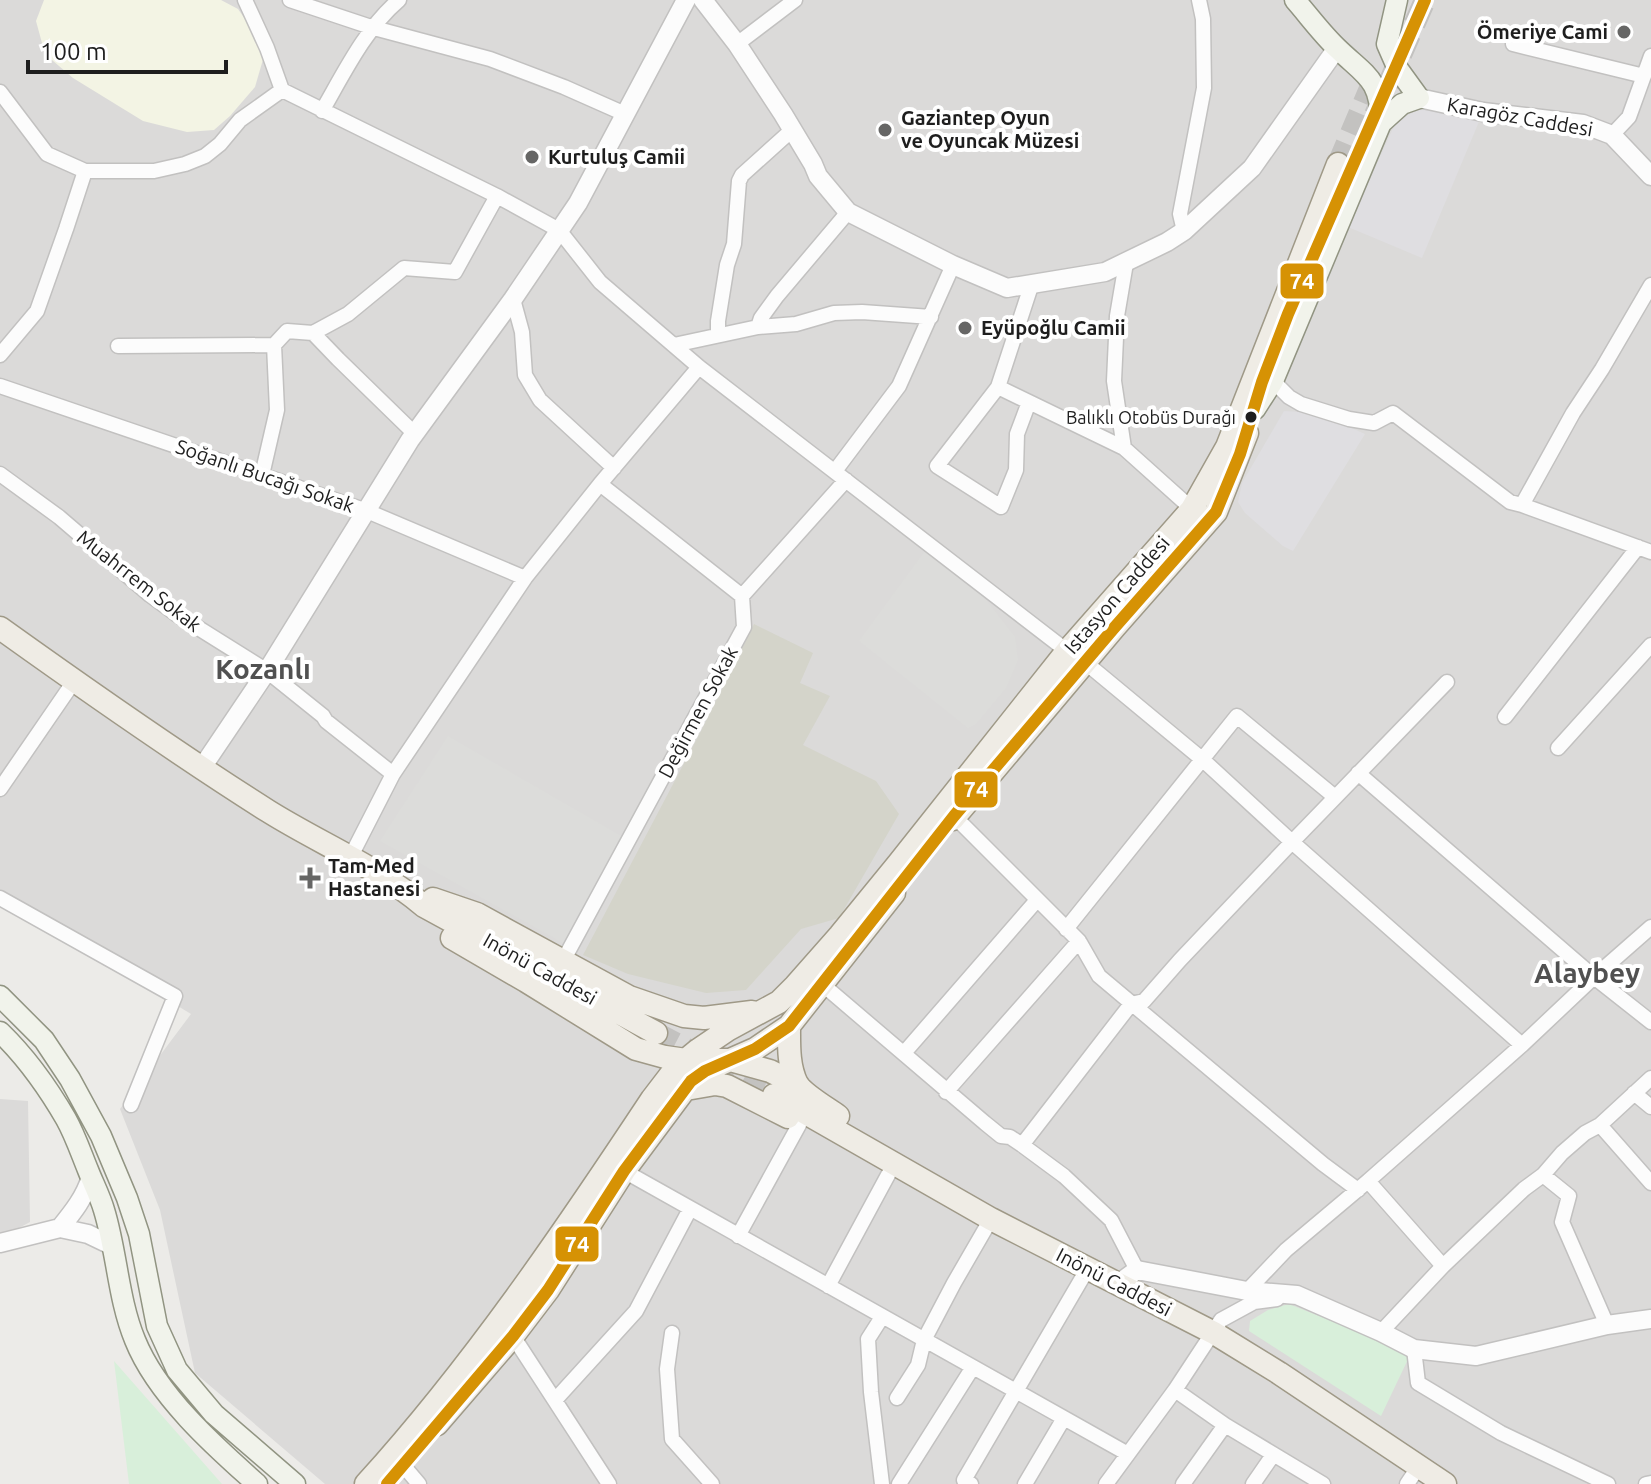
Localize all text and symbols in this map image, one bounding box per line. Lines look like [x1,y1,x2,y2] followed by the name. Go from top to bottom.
[1477,20,1608,43] place label: Ömeriye Cami
[1615,23,1633,41] marker: Ömeriye Cami
[28,24,226,74] scale bar
[40,38,107,65] text: 100 m
[1445,92,1595,141] street label: Karagöz Caddesi
[901,106,1079,152] place label: Gaziantep Oyun ve Oyuncak Müzesi
[876,121,894,139] marker: Gaziantep Oyun ve Oyuncak Müzesi
[548,145,685,168] place label: Kurtuluş Camii
[523,148,541,166] marker: Kurtuluş Camii
[1279,262,1325,300] line badge: 74
[1290,268,1314,293] text: 74
[981,316,1126,339] place label: Eyüpoğlu Camii
[956,319,974,337] marker: Eyüpoğlu Camii
[1066,407,1236,427] place label: Balıklı Otobüs Durağı
[1243,409,1259,425] marker: Balıklı Otobüs Durağı
[173,434,357,517] street label: Soğanlı Bucağı Sokak
[73,525,206,636] street label: Muahrrem Sokak
[1059,531,1174,658] street label: Istasyon Caddesi
[653,642,742,782] street label: Değirmen Sokak
[215,653,311,684] district label: Kozanlı
[953,770,999,809] line badge: 74
[964,776,988,801] text: 74
[328,854,420,900] place label: Tam-Med Hastanesi
[299,867,321,889] marker: Tam-Med Hastanesi
[479,928,601,1009] street label: Inönü Caddesi
[1534,957,1640,988] district label: Alaybey
[554,1225,600,1263] line badge: 74
[565,1231,589,1256] text: 74
[1053,1243,1176,1320] street label: Inönü Caddesi

